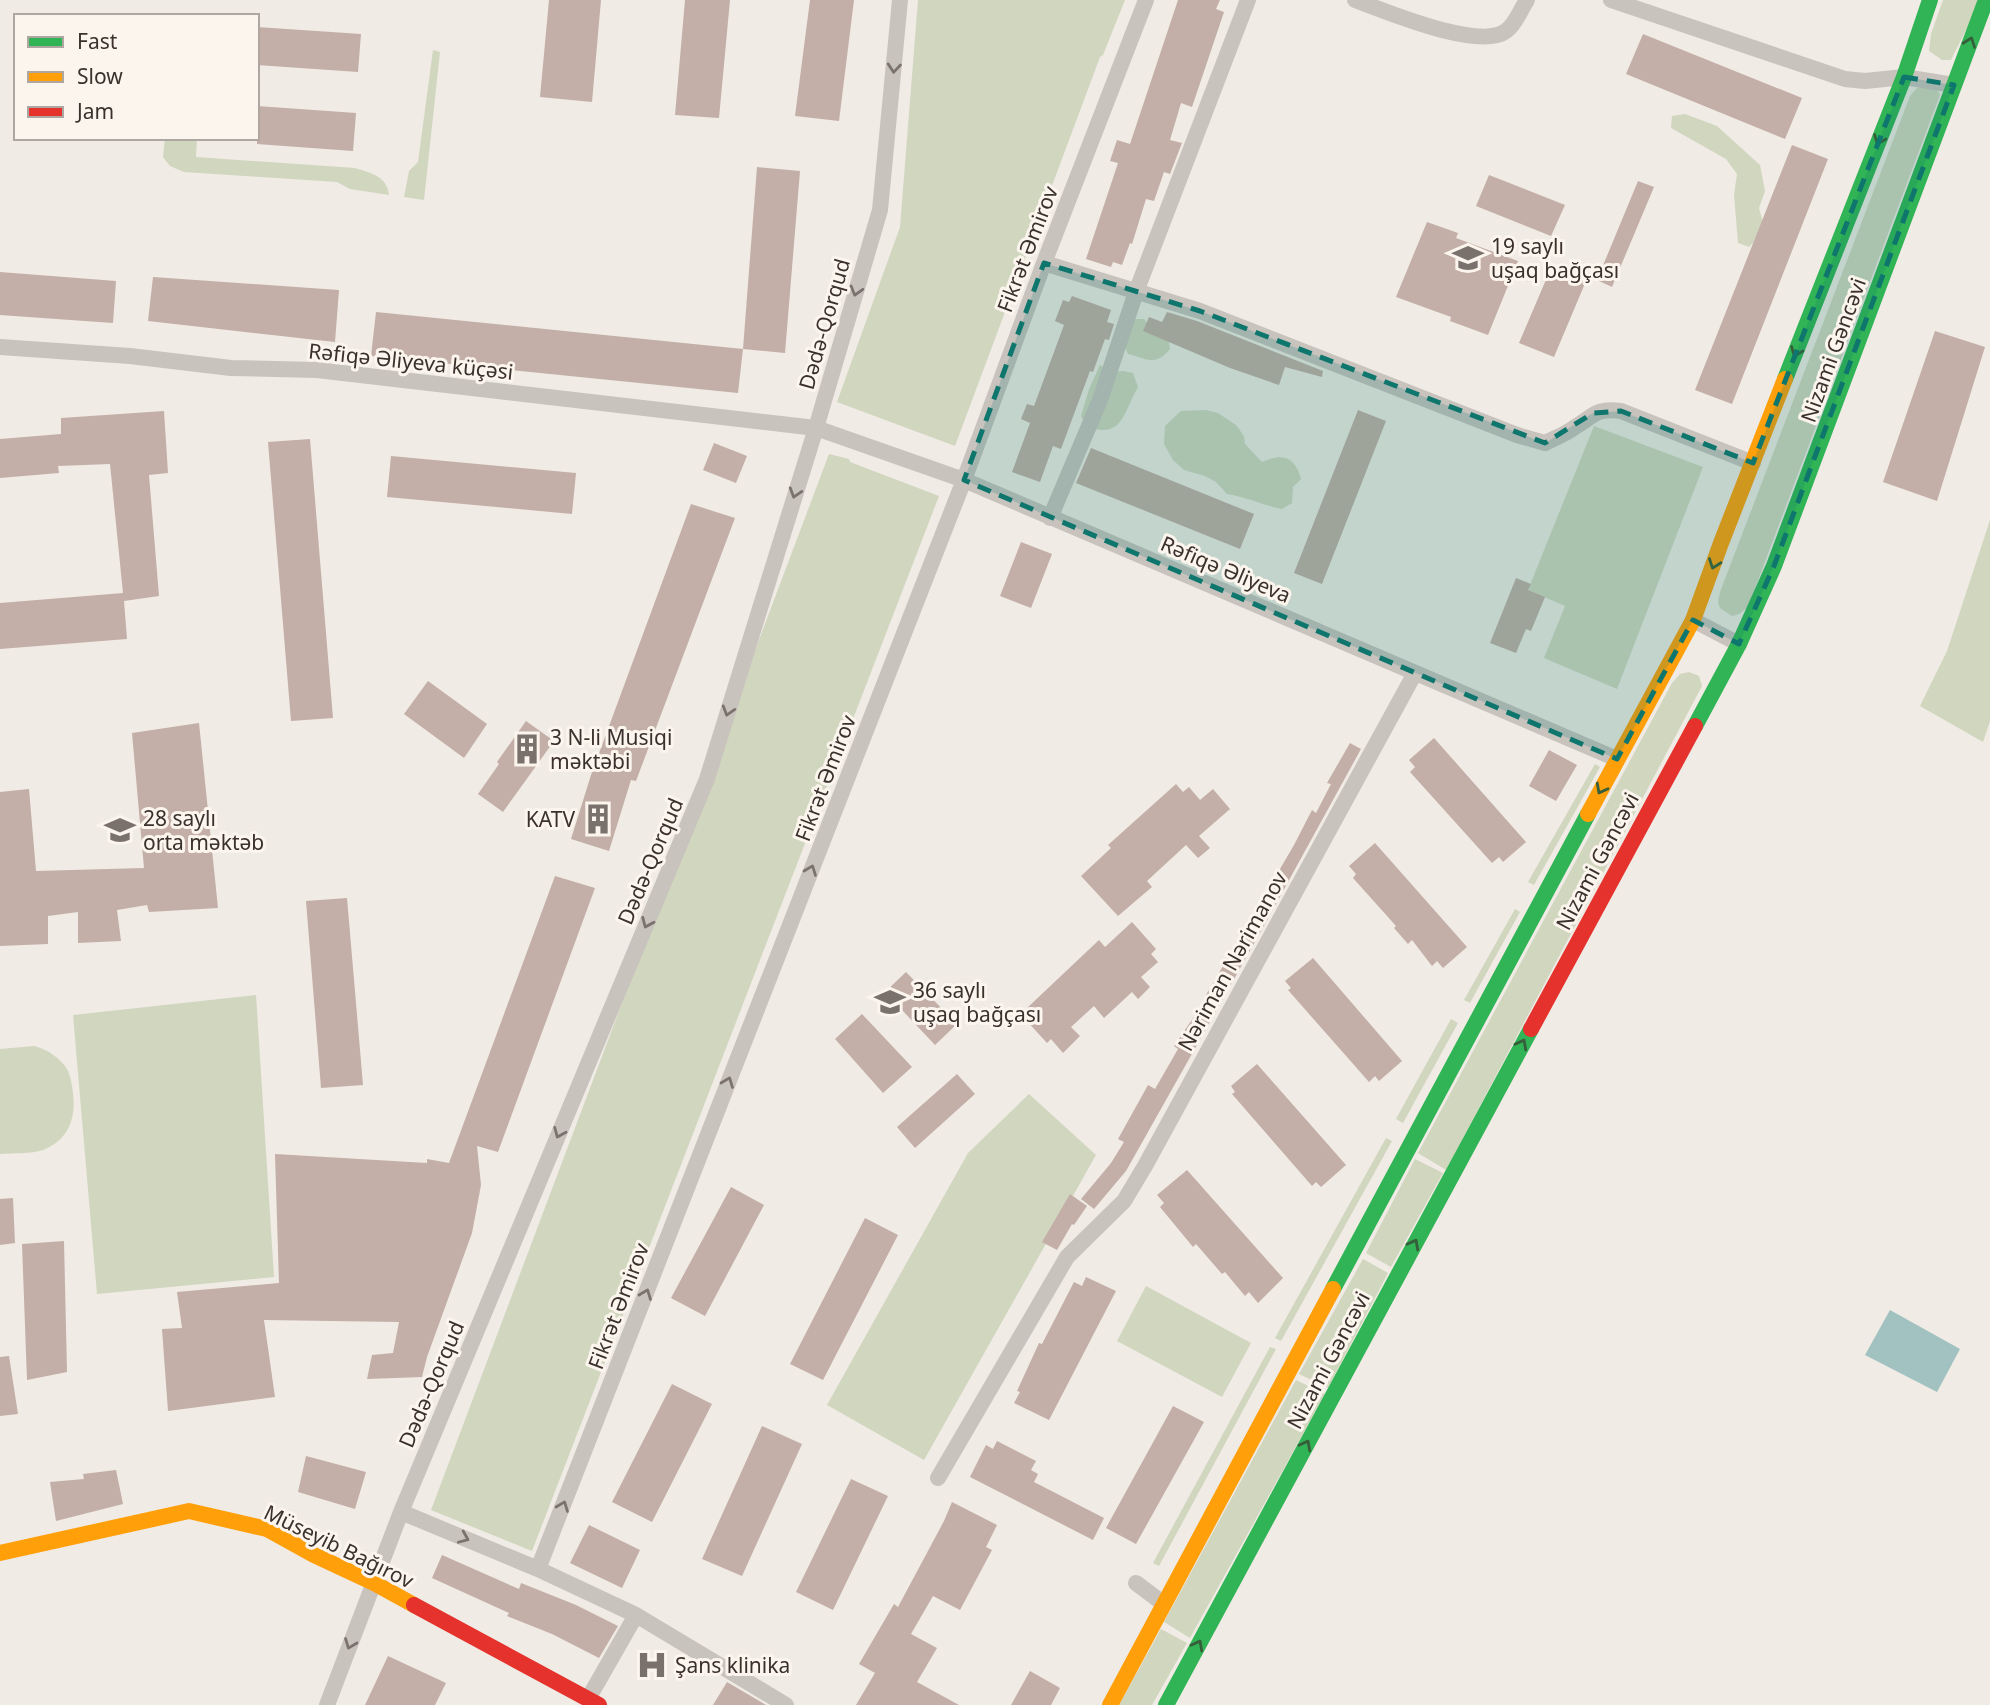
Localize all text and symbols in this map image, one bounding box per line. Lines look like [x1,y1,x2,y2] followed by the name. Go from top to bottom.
[14,14,259,140] legend
[77,27,118,55] text: Fast
[1962,37,1976,49] one-way arrow
[77,62,123,90] text: Slow
[886,62,901,74] one-way arrow
[75,97,114,125] text: Jam
[1873,134,1887,146] one-way arrow
[990,182,1064,316] street label: Fikrət Əmirov
[1491,232,1619,284] place label: 19 saylı uşaq bağçası
[1451,241,1485,275] school or university icon: 19 saylı uşaq bağçası
[792,255,856,393] street label: Dədə-Qorqud
[1794,274,1872,426] street label: Nizami Gəncəvi
[850,285,864,297] one-way arrow
[307,336,515,386] street label: Rəfiqə Əliyeva küçəsi
[1791,345,1805,357] one-way arrow
[789,487,804,499] one-way arrow
[1157,529,1295,609] street label: Rəfiqə Əliyeva
[1708,558,1722,570] one-way arrow
[722,704,736,716] one-way arrow
[788,711,862,845] street label: Fikrət Əmirov
[550,723,672,775] place label: 3 N-li Musiqi məktəbi
[510,732,544,766] building icon: 3 N-li Musiqi məktəbi
[1596,782,1609,794] one-way arrow
[1549,787,1645,935] street label: Nizami Gəncəvi
[611,793,689,929] street label: Dədə-Qorqud
[581,802,615,836] building icon: KATV
[143,804,264,856] place label: 28 saylı orta məktəb
[526,805,575,833] place label: KATV
[103,813,137,847] school or university icon: 28 saylı orta məktəb
[803,865,817,877] one-way arrow
[1171,866,1293,1056] street label: Nəriman Nərimanov
[641,916,655,928] one-way arrow
[913,976,1041,1028] place label: 36 saylı uşaq bağçası
[873,985,907,1019] school or university icon: 36 saylı uşaq bağçası
[1514,1039,1527,1051] one-way arrow
[720,1076,734,1088] one-way arrow
[553,1125,567,1138] one-way arrow
[581,1239,655,1373] street label: Fikrət Əmirov
[1406,1239,1419,1252] one-way arrow
[1280,1286,1376,1434] street label: Nizami Gəncəvi
[637,1288,651,1300] one-way arrow
[392,1316,470,1452] street label: Dədə-Qorqud
[1298,1439,1311,1452] one-way arrow
[260,1498,419,1594] street label: Müseyib Bağırov
[554,1500,568,1512] one-way arrow
[457,1530,469,1544] one-way arrow
[345,1638,359,1650] one-way arrow
[1190,1640,1203,1652] one-way arrow
[635,1648,669,1682] hospital icon: Şans klinika
[675,1651,790,1679] place label: Şans klinika

